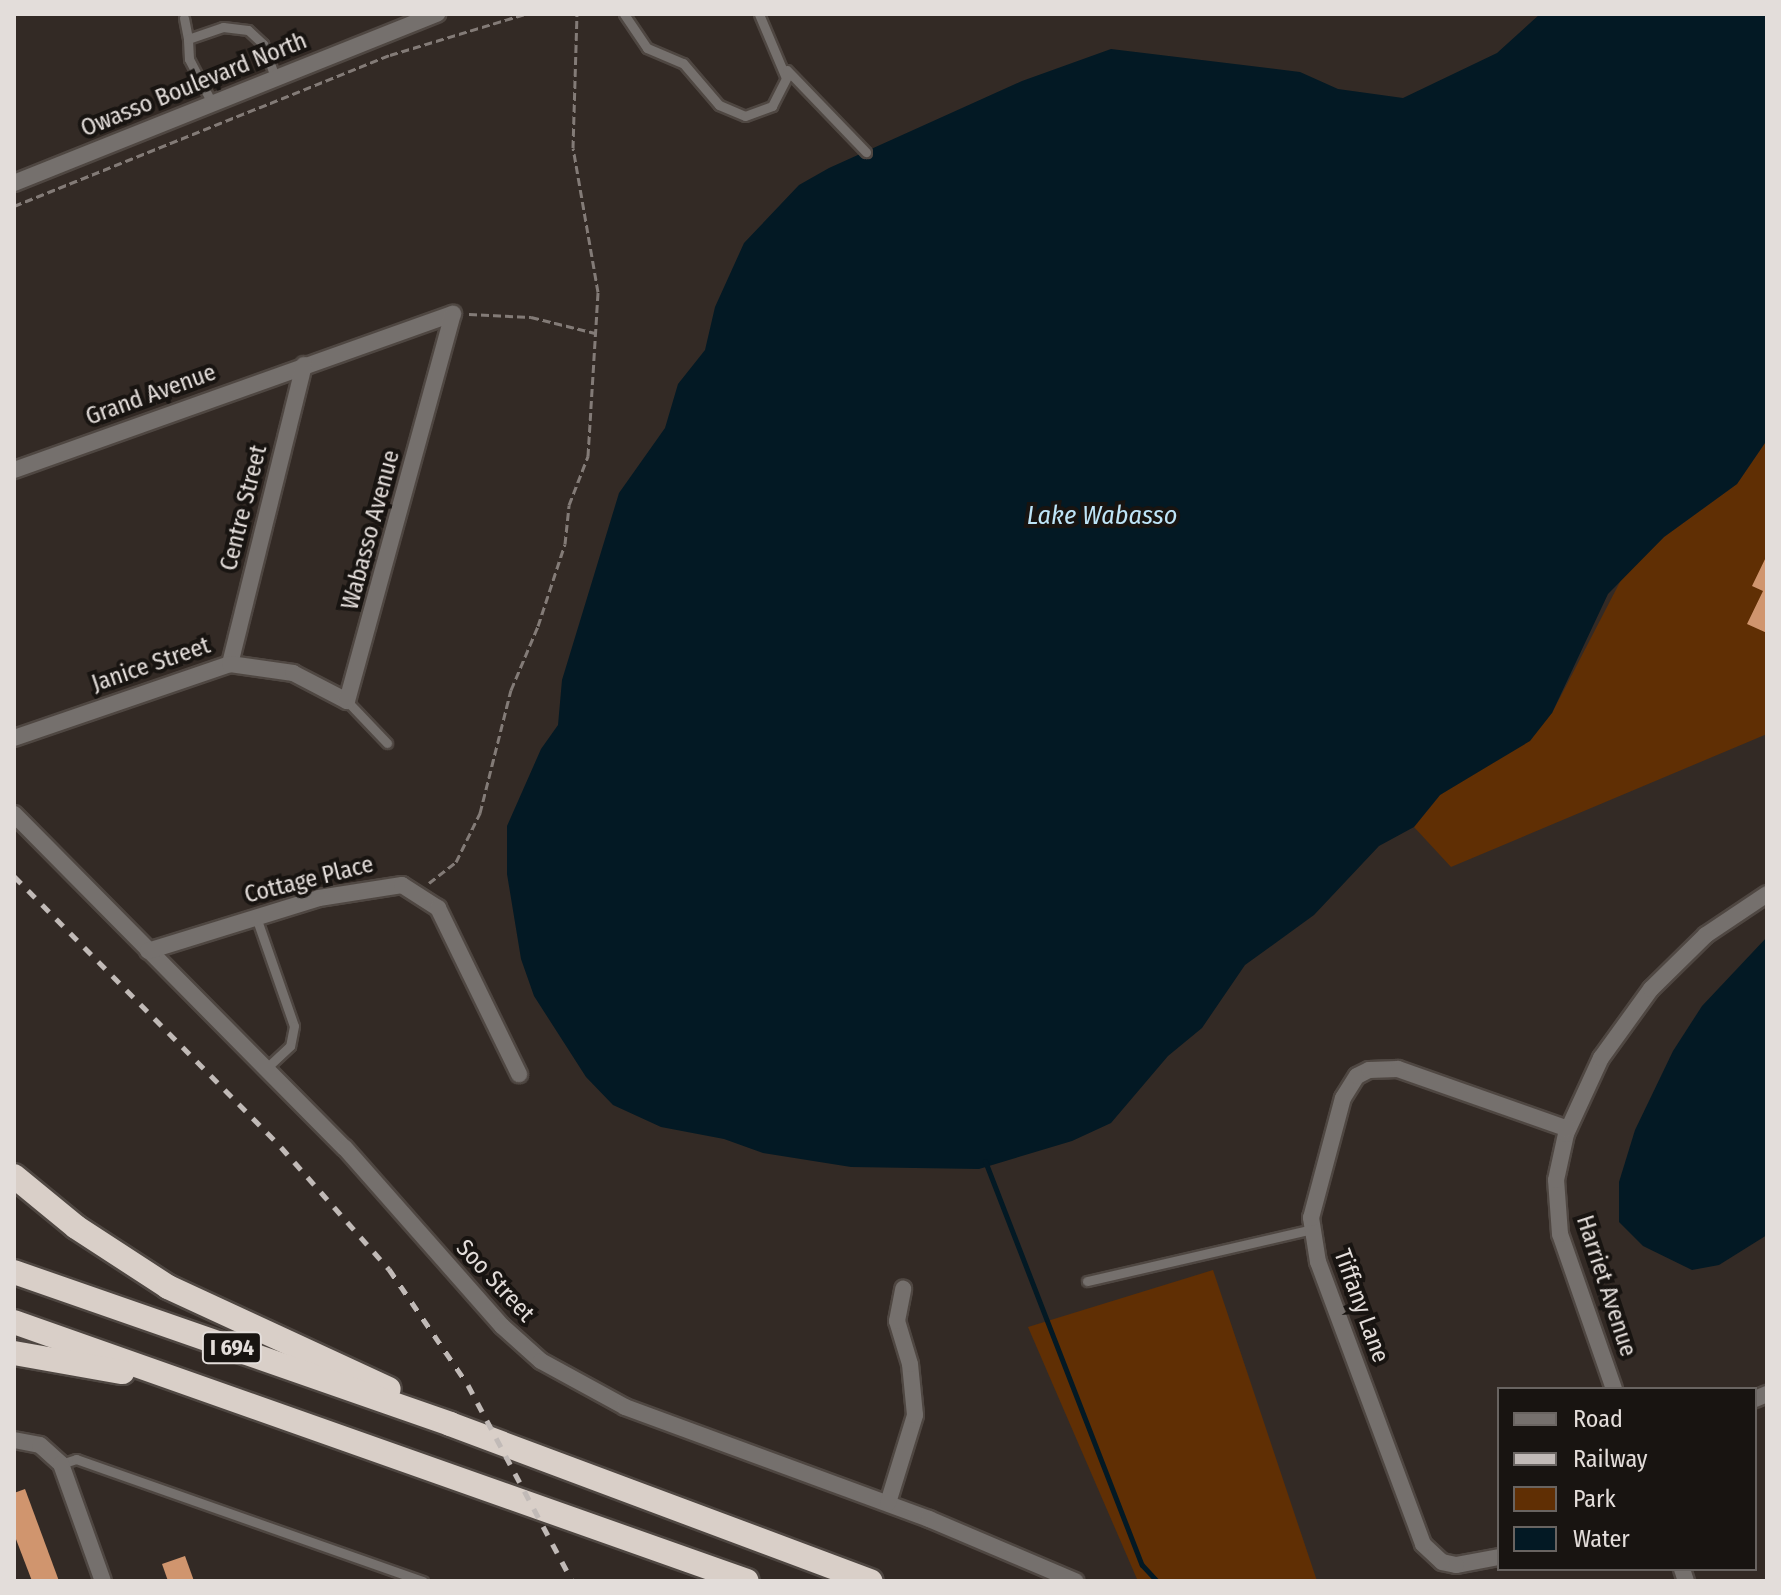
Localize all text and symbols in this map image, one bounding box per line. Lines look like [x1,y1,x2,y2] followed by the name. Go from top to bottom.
[77,26,311,144] street label: Owasso Boulevard North
[82,358,220,432] street label: Grand Avenue
[215,442,273,574] street label: Centre Street
[336,447,406,613] street label: Wabasso Avenue
[1027,500,1177,532] water label: Lake Wabasso
[88,631,214,699] street label: Janice Street
[242,850,376,910] street label: Cottage Place
[1570,1212,1642,1360] street label: Harriet Avenue
[450,1234,540,1328] street label: Soo Street
[1327,1245,1395,1367] street label: Tiffany Lane
[200,1330,264,1366] road number: I 694
[1497,1387,1757,1571] legend
[1573,1405,1623,1433] text: Road
[1573,1445,1648,1473] text: Railway
[1573,1485,1616,1513] text: Park
[1573,1525,1630,1553] text: Water

